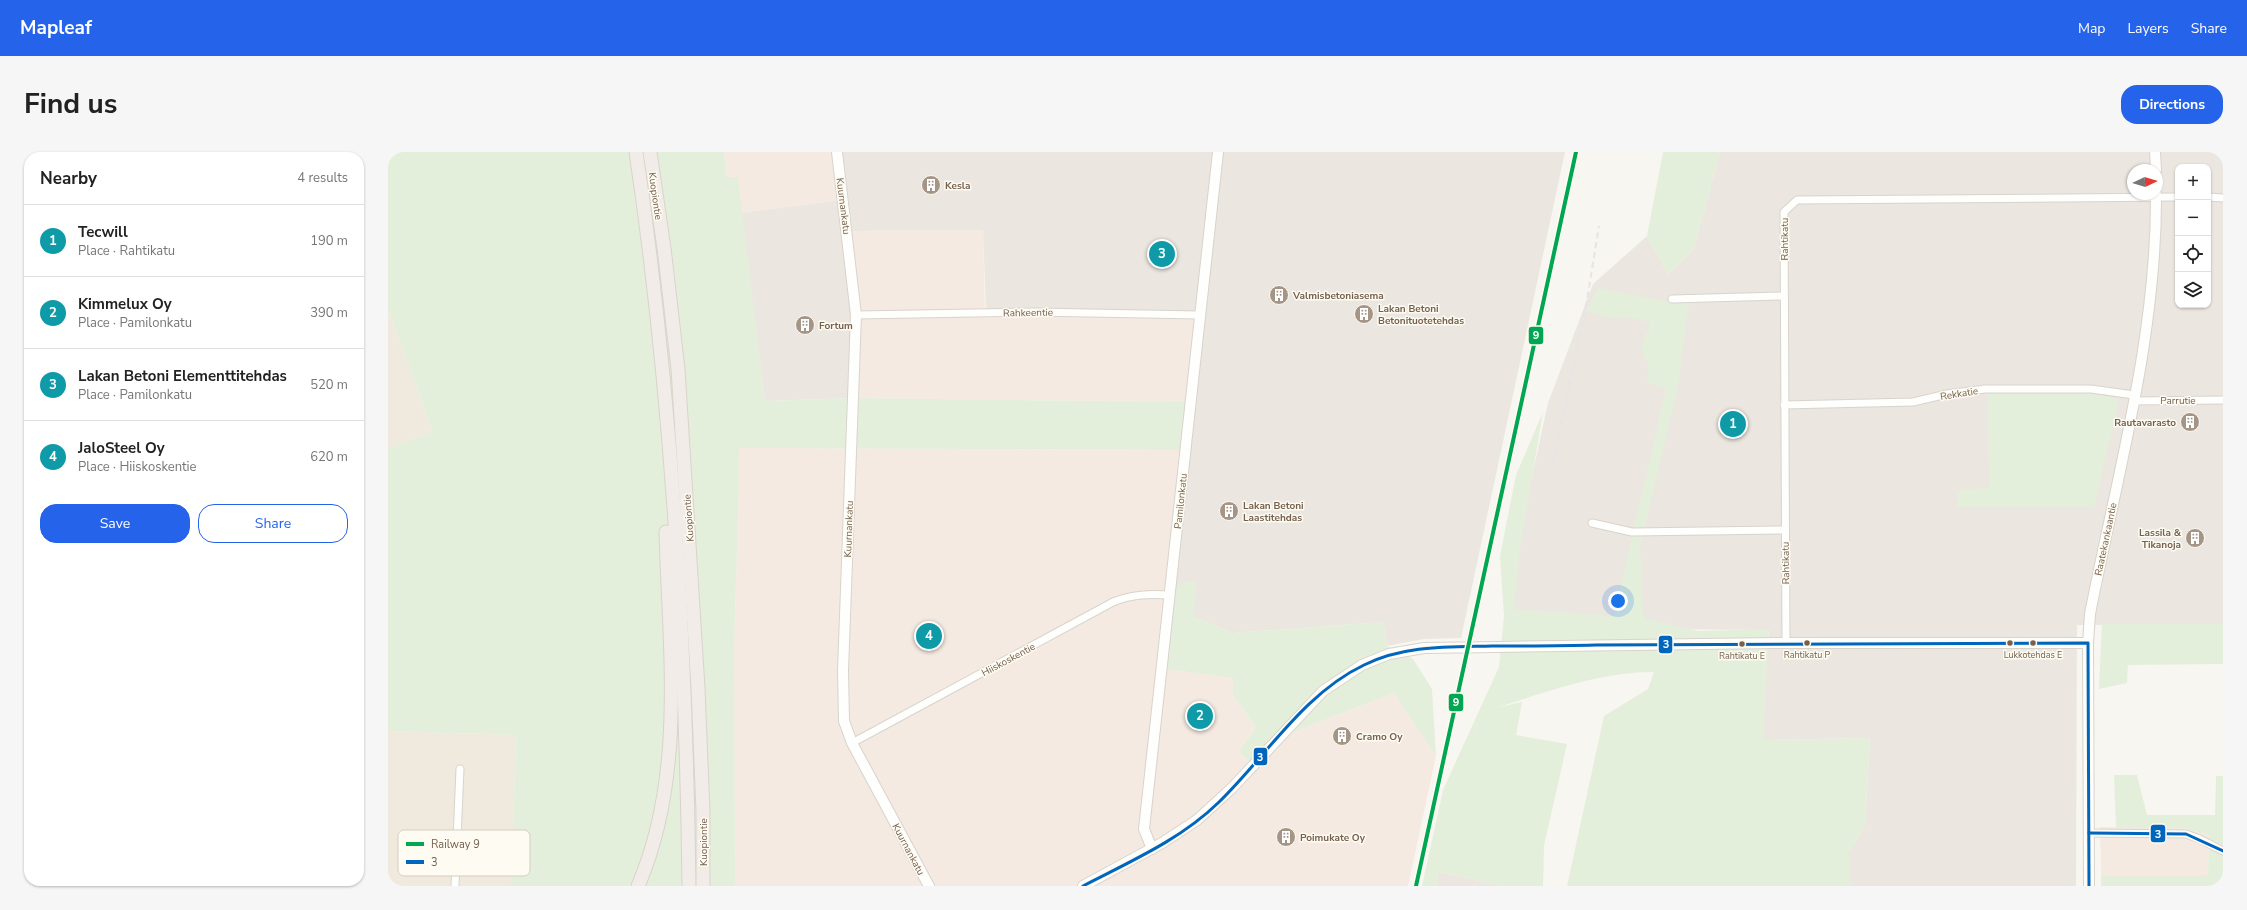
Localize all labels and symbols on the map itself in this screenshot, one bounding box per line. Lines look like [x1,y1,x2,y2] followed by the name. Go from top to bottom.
[2127,164,2163,200] north arrow
[645,171,665,221] street label: Kuopiontie
[920,174,942,196] building icon: Kesla
[833,177,853,235] street label: Kuurnankatu
[945,179,970,193] place label: Kesla
[1778,218,1792,260] street label: Rahtikatu
[1149,239,1175,269] pin: 3
[1268,284,1290,306] building icon: Valmisbetoniasema
[1292,289,1384,303] place label: Valmisbetoniasema
[1378,302,1464,328] place label: Lakan Betoni Betonituotetehdas
[1353,303,1375,325] building icon: Lakan Betoni Betonituotetehdas
[1003,306,1053,320] street label: Rahkeentie
[794,314,816,336] building icon: Fortum
[819,319,853,333] place label: Fortum
[1528,326,1544,345] line badge: 9
[1533,328,1540,343] text: 9
[1939,384,1979,404] street label: Rekkatie
[2160,394,2196,408] street label: Parrutie
[1720,409,1746,439] pin: 1
[2179,411,2201,433] building icon: Rautavarasto
[2114,416,2176,430] place label: Rautavarasto
[1171,473,1191,530] street label: Pamilonkatu
[680,494,698,542] street label: Kuopiontie
[1243,499,1304,525] place label: Lakan Betoni Laastitehdas
[841,500,857,558] street label: Kuurnankatu
[1218,500,1240,522] building icon: Lakan Betoni Laastitehdas
[2091,501,2121,577] street label: Raatekankaantie
[2139,526,2182,552] place label: Lassila & Tikanoja
[2184,527,2206,549] building icon: Lassila & Tikanoja
[1779,541,1793,585] street label: Rahtikatu
[1608,591,1628,611] your location
[916,621,942,651] pin: 4
[1658,635,1673,654] line badge: 3
[1663,637,1669,652] text: 3
[1802,638,1812,648] marker: Rahtikatu P
[2005,638,2015,648] unlabelled marker
[2028,638,2038,648] marker: Lukkotehdas E
[1737,639,1747,649] marker: Rahtikatu E
[979,640,1038,680] street label: Hiiskoskentie
[1784,649,1831,661] place label: Rahtikatu P
[2004,649,2062,661] place label: Lukkotehdas E
[1719,650,1765,662] place label: Rahtikatu E
[1448,693,1464,712] line badge: 9
[1453,695,1460,710] text: 9
[1187,701,1213,731] pin: 2
[1331,725,1353,747] building icon: Cramo Oy
[1356,730,1403,744] place label: Cramo Oy
[1253,747,1268,766] line badge: 3
[1257,750,1263,765] text: 3
[697,818,711,866] street label: Kuopiontie
[889,821,928,878] street label: Kuurnankatu
[2150,824,2166,843] line badge: 3
[1275,826,1297,848] building icon: Poimukate Oy
[2155,827,2161,842] text: 3
[398,830,530,876] legend
[1300,831,1366,845] place label: Poimukate Oy
[431,837,480,852] text: Railway 9
[431,855,438,870] text: 3

